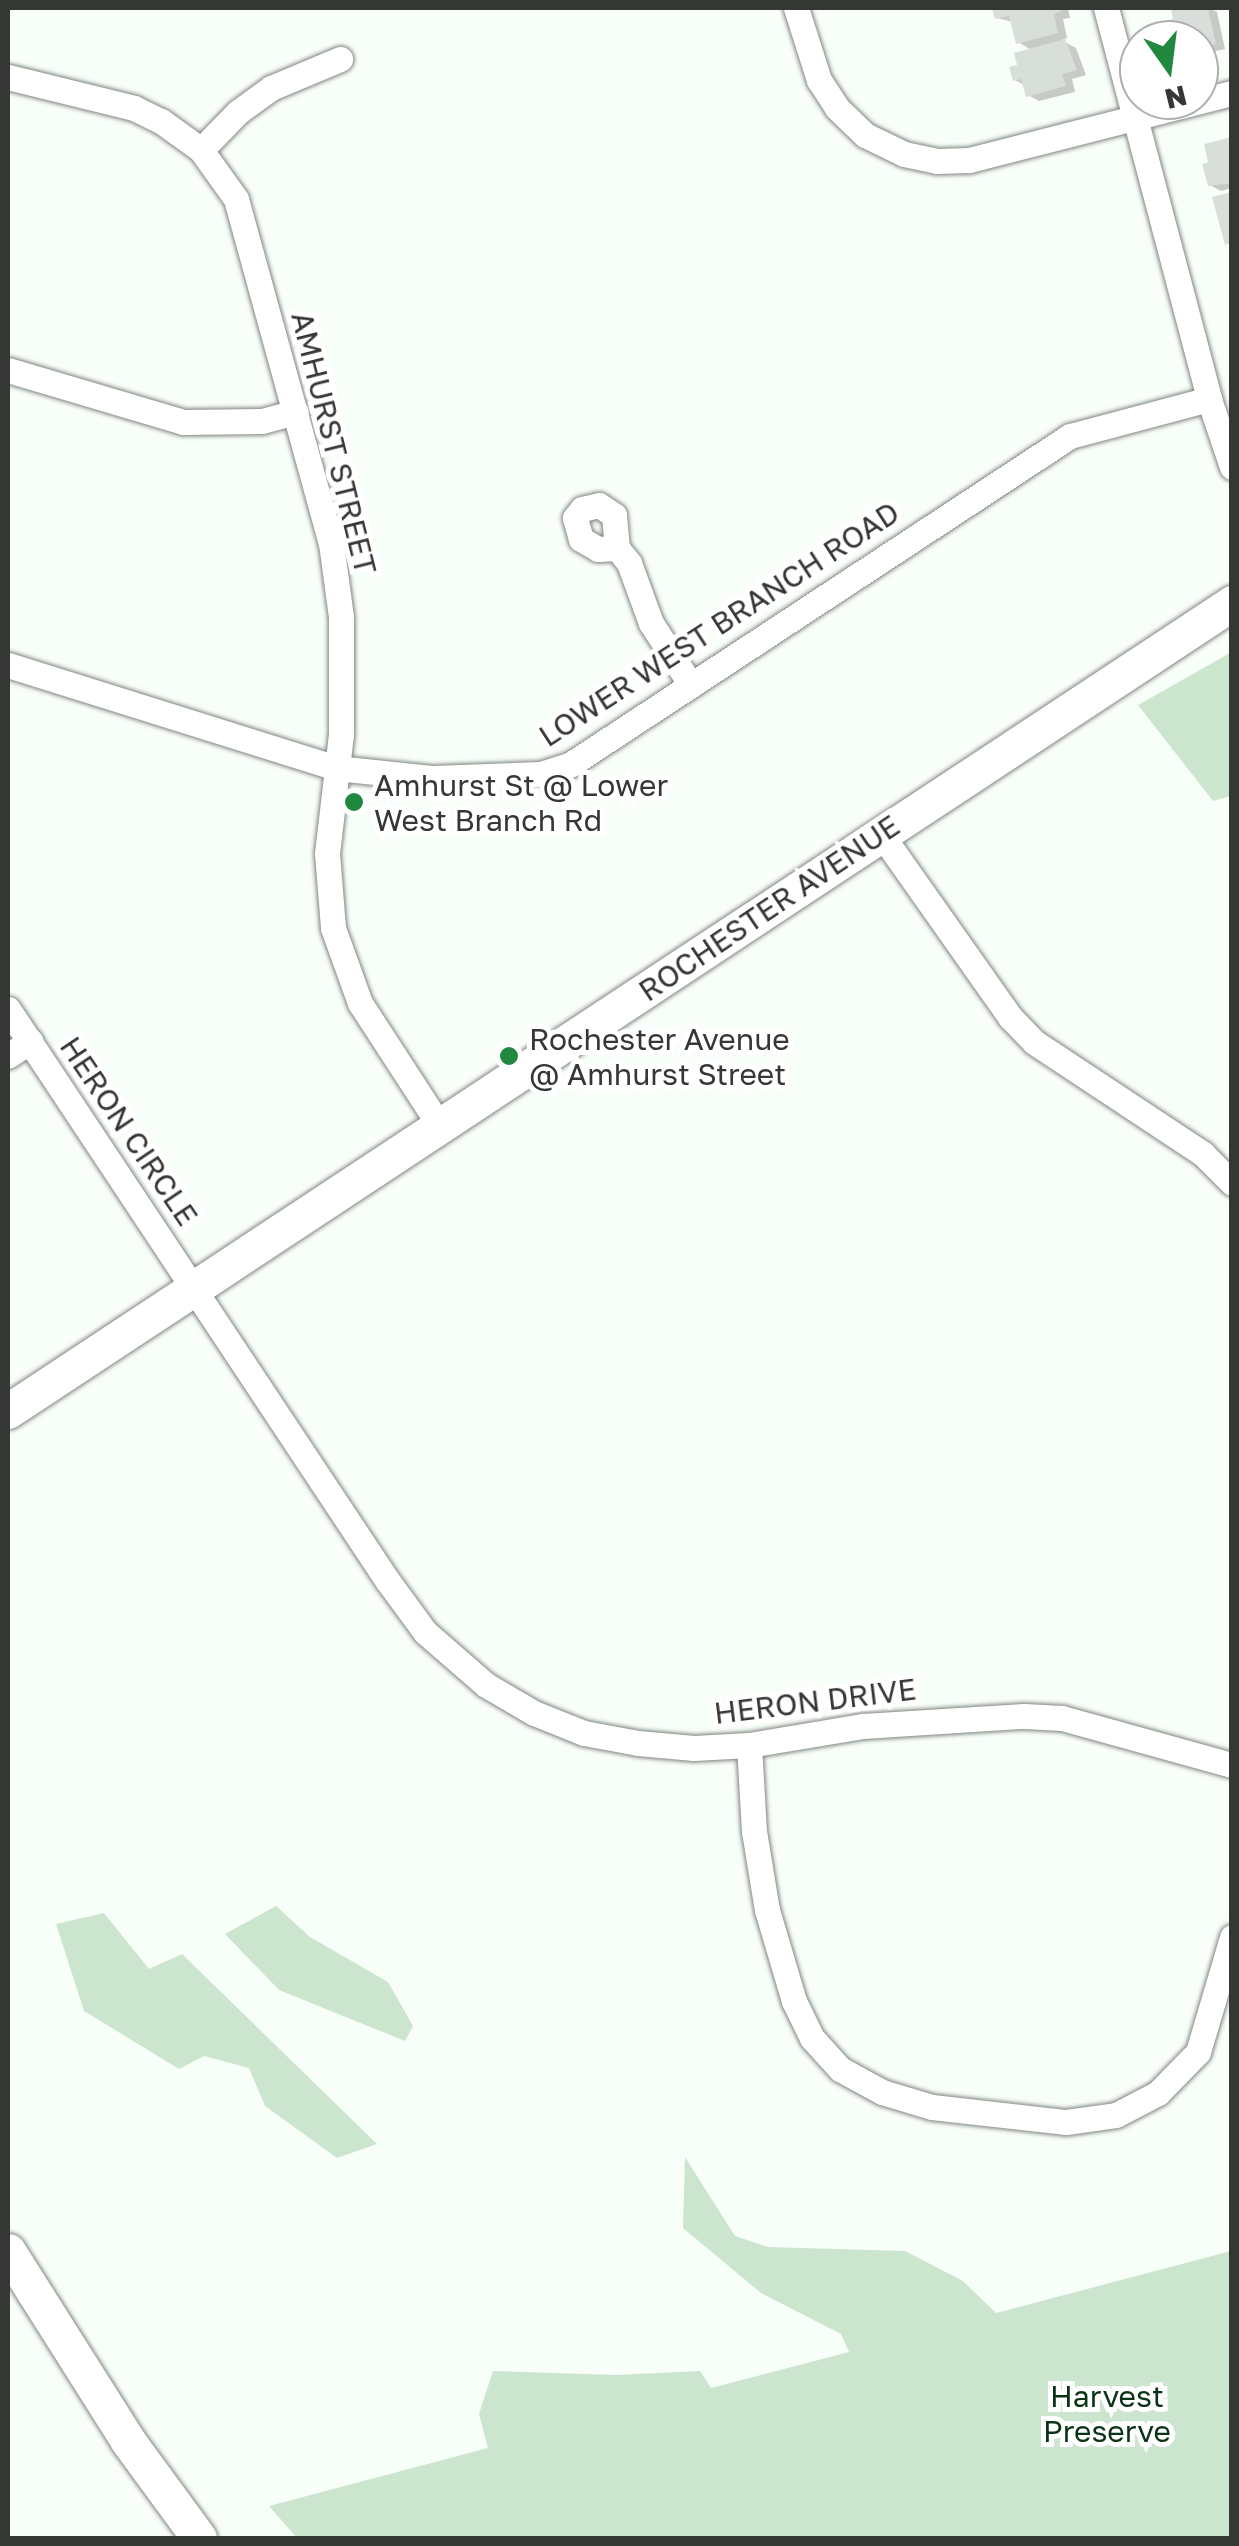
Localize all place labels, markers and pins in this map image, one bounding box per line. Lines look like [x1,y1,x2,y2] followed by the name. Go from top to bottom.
[374,767,668,838] place label: Amhurst St @ Lower West Branch Rd
[343,791,365,813] marker: Amhurst St @ Lower West Branch Rd
[529,1021,790,1092] place label: Rochester Avenue @ Amhurst Street
[498,1045,520,1067] marker: Rochester Avenue @ Amhurst Street

